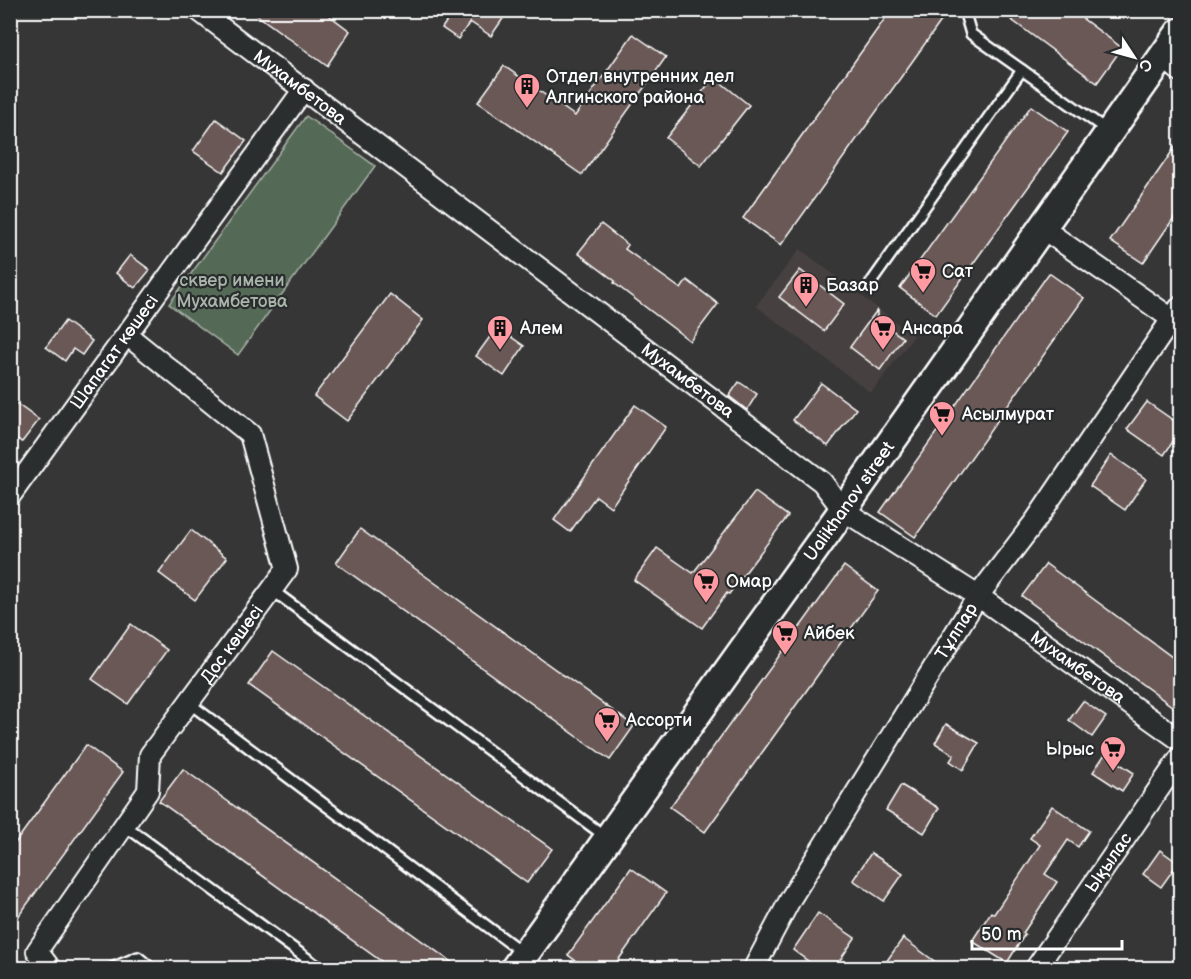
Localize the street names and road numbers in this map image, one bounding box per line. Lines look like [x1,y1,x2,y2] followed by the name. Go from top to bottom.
[249,45,351,129] street label: Мухамбетова
[66,290,163,413] street label: Шапагат көшесі
[637,338,739,423] street label: Мухамбетова
[799,437,899,565] street label: Ualikhanov street
[931,599,982,663] street label: Тұлпар
[196,601,268,687] street label: Дос көшесі
[1026,626,1129,708] street label: Мухамбетова
[1081,828,1136,896] street label: Ықылас

